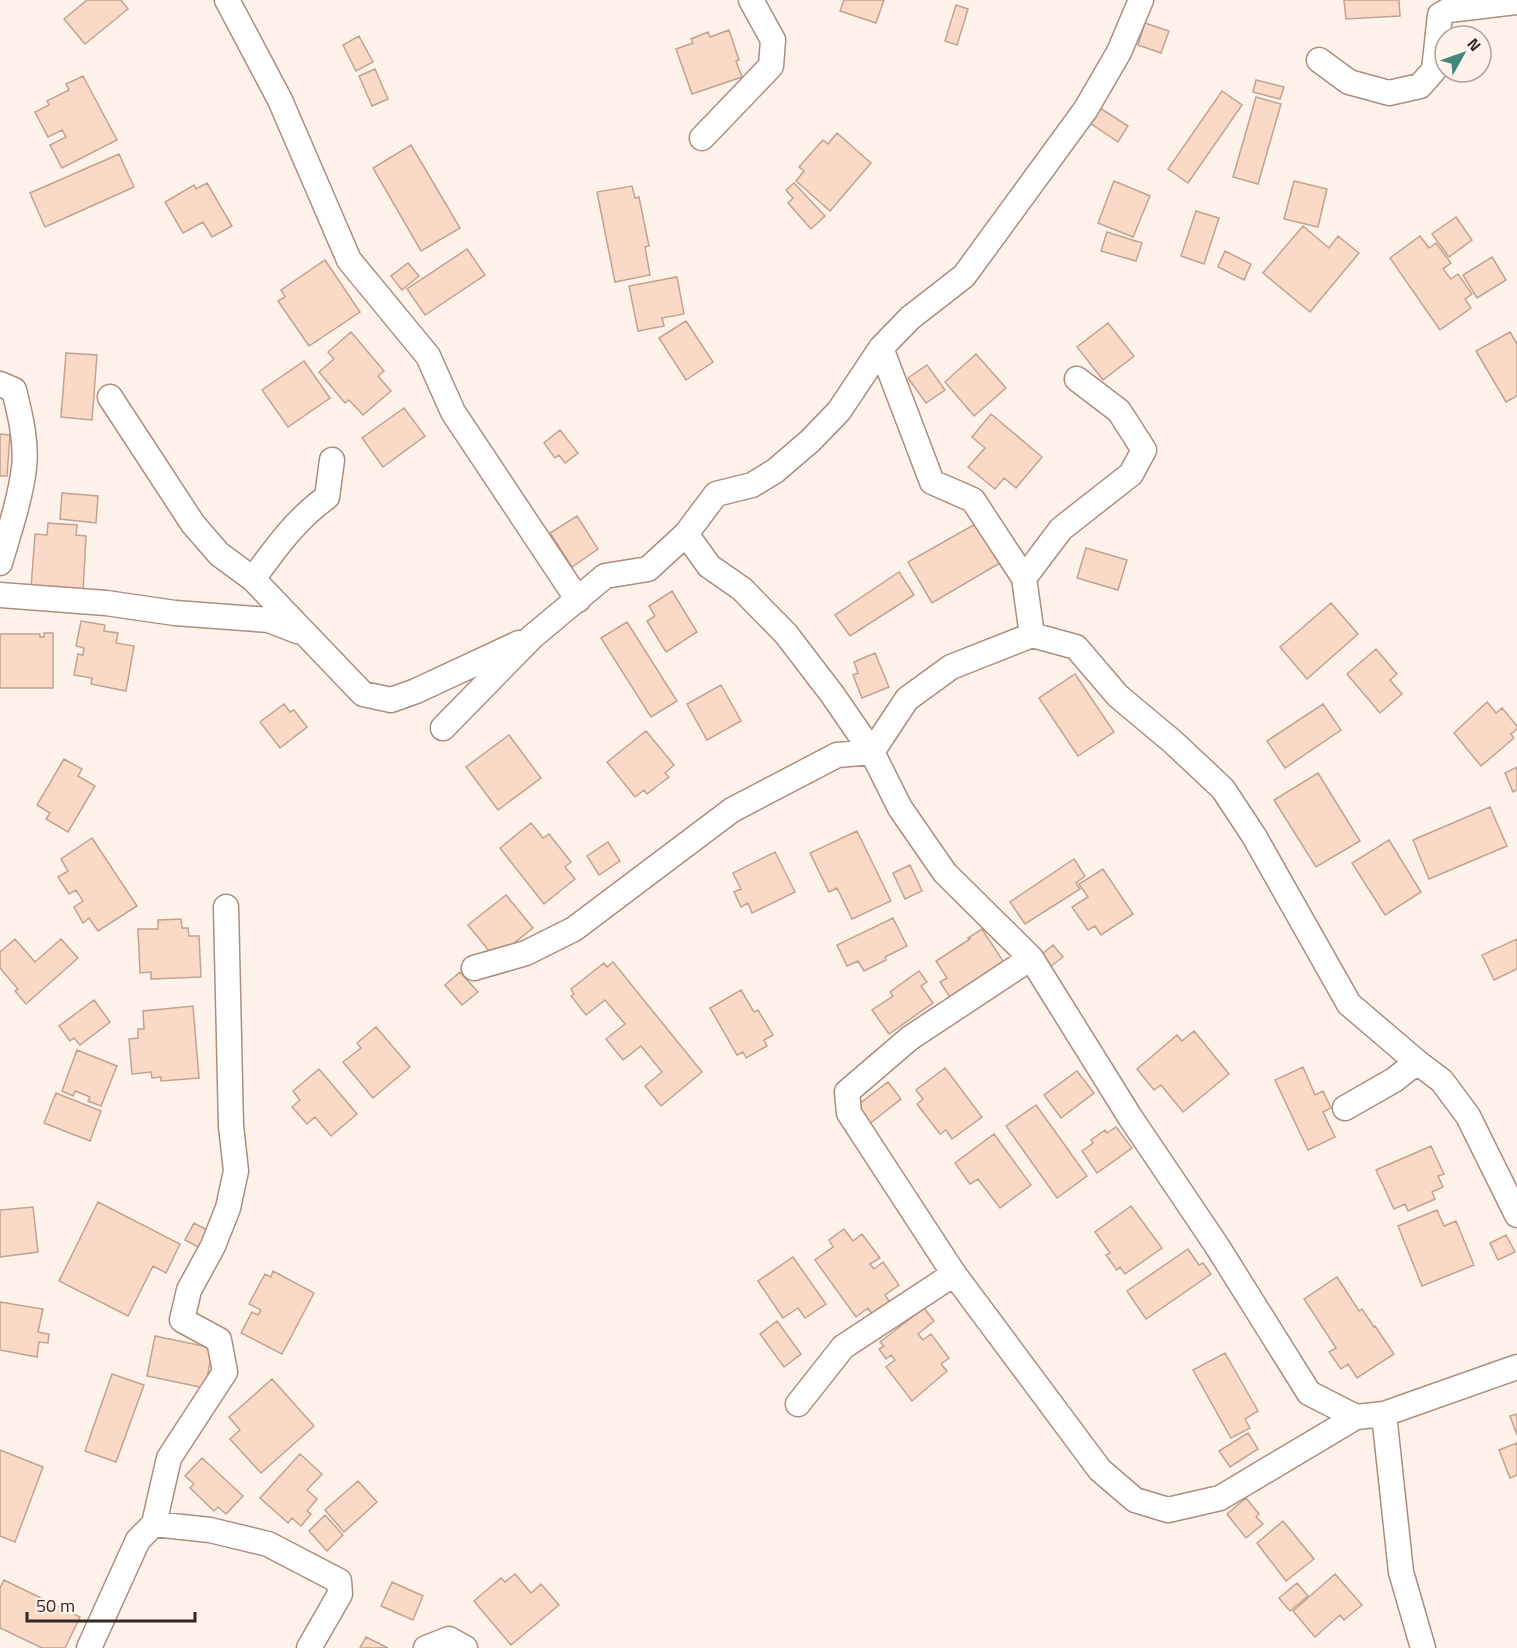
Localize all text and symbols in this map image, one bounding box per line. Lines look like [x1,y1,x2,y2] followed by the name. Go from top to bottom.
[1433,24,1493,84] north arrow
[1462,32,1487,56] text: N
[27,1585,195,1623] scale bar
[36,1592,75,1619] text: 50 m

